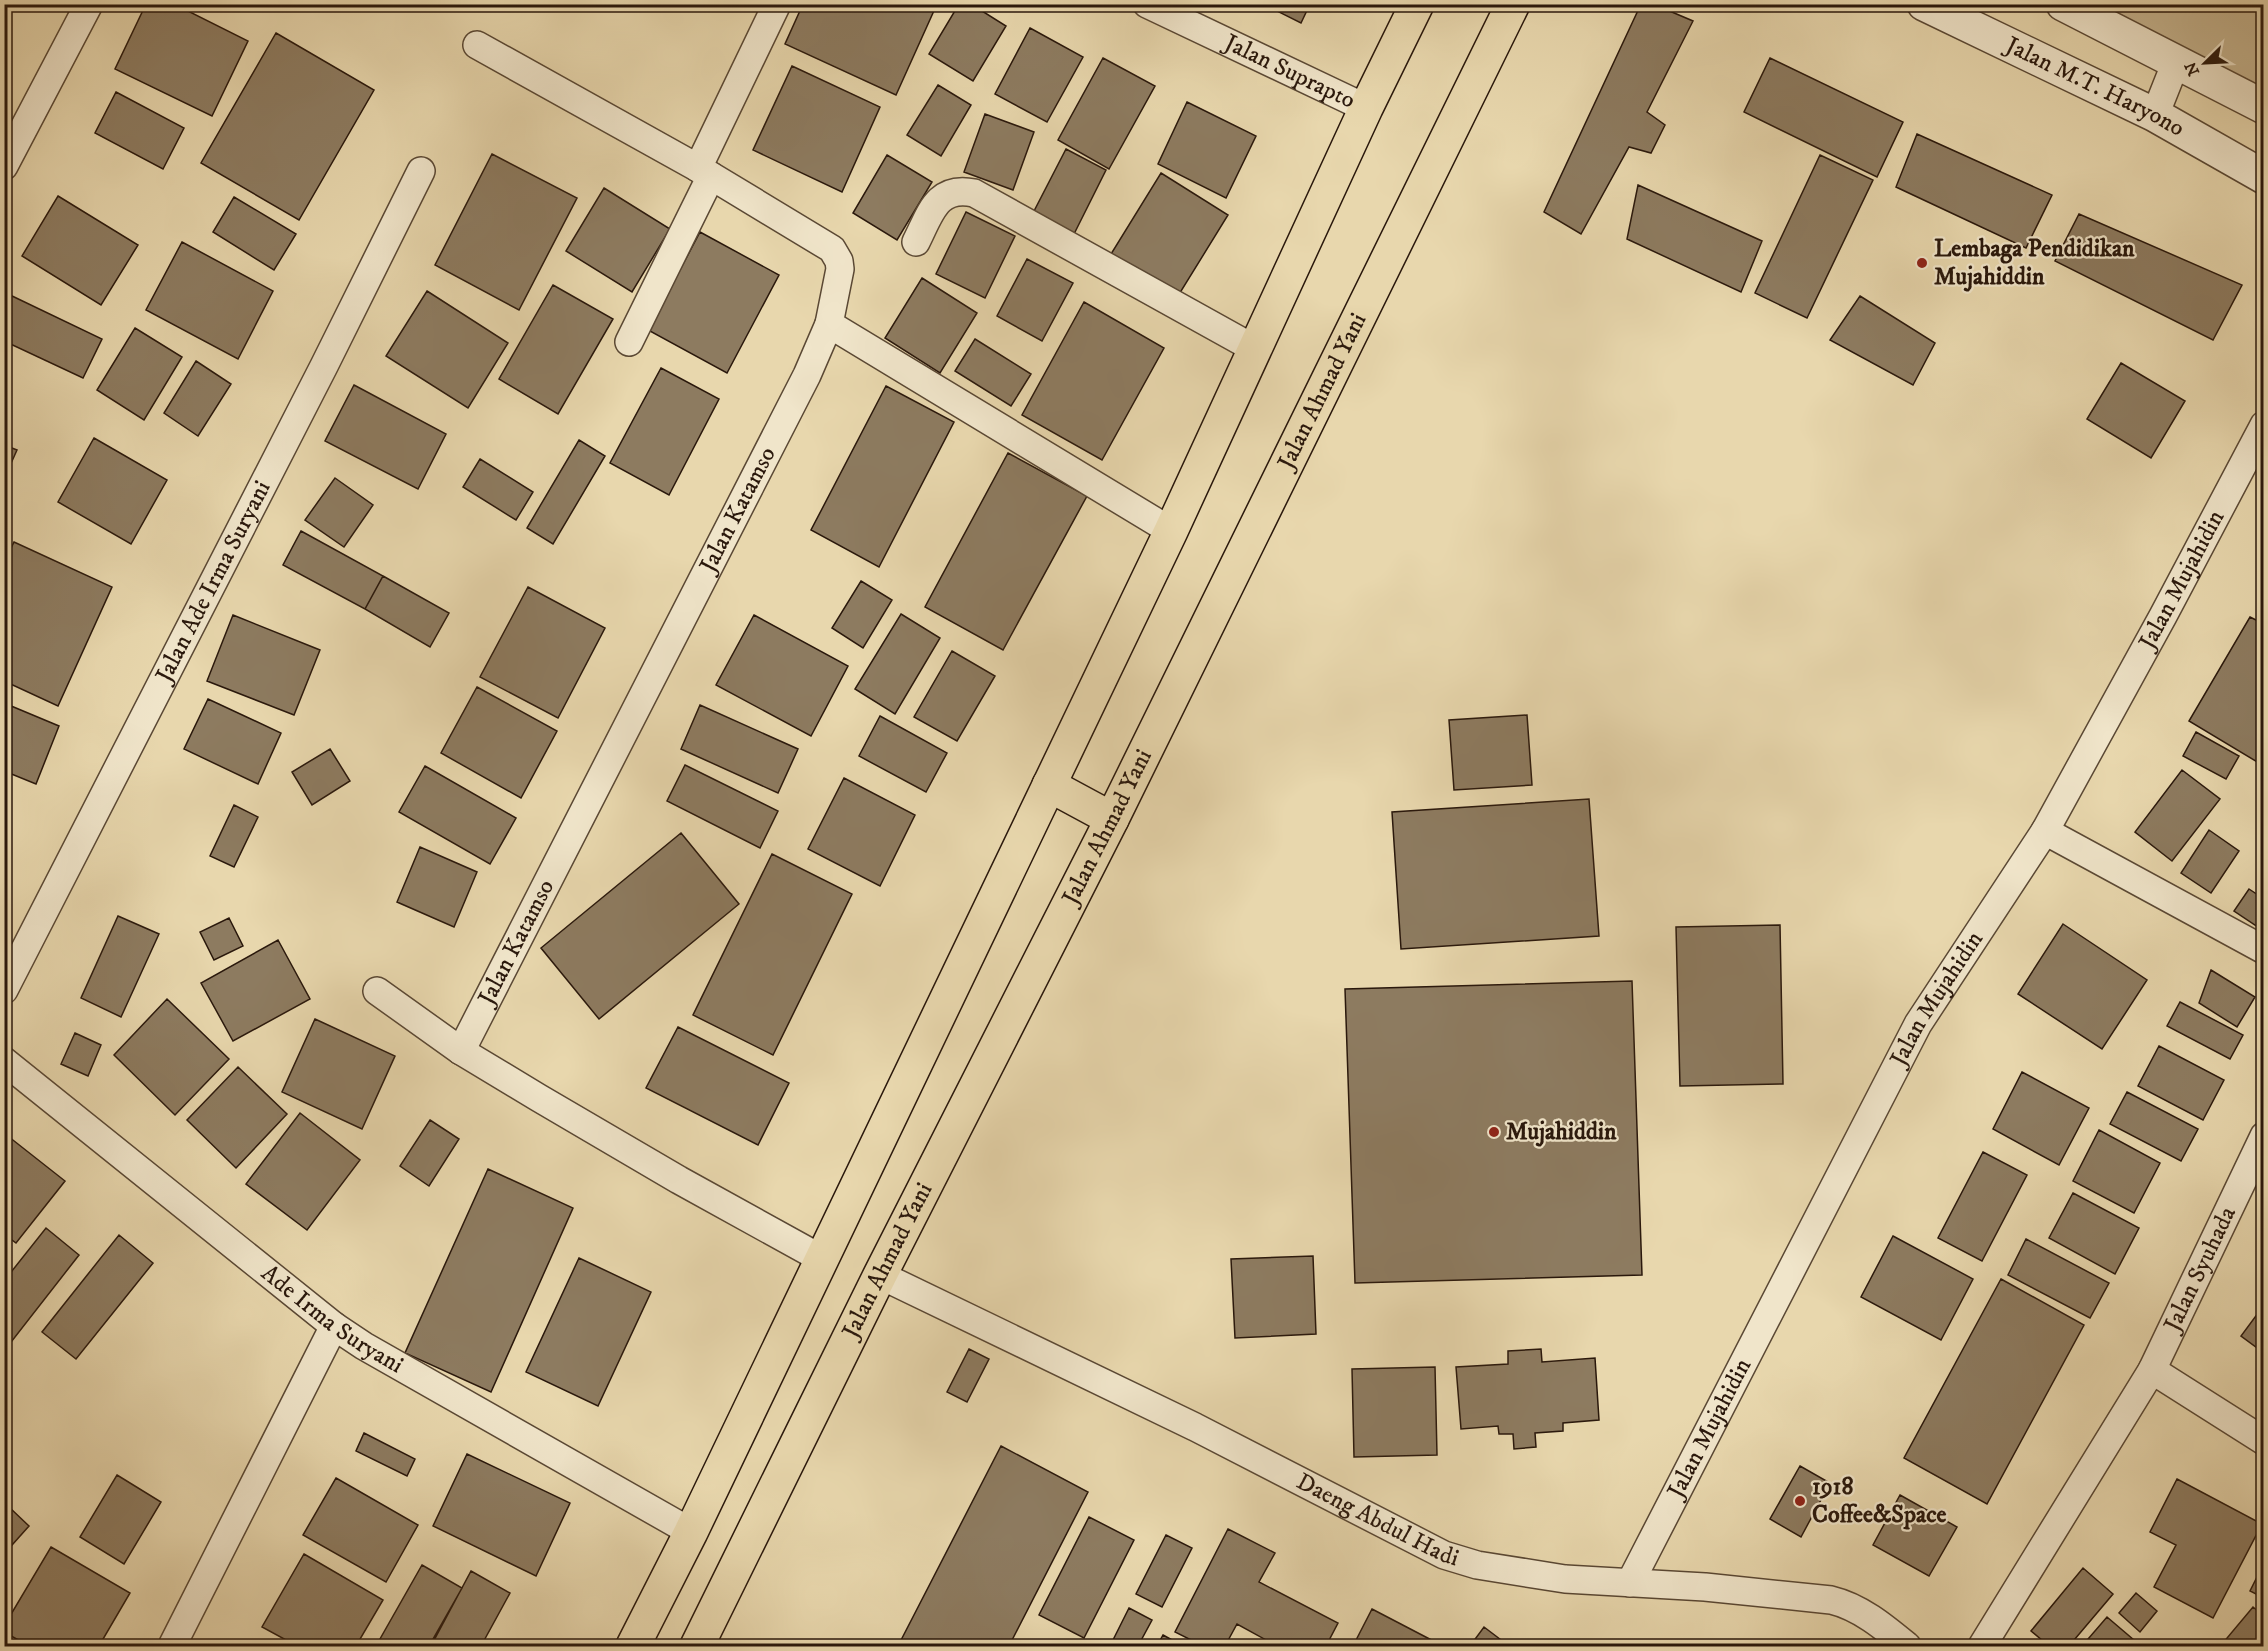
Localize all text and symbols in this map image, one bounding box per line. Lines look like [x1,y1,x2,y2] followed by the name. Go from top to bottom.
[1218,27,1360,116] street label: Jalan Suprapto
[1999,30,2190,144] street label: Jalan M.T. Haryono
[2175,33,2235,93] north arrow
[2180,59,2204,79] text: N
[1934,234,2135,292] place label: Lembaga Pendidikan Mujahiddin
[1915,256,1929,270] marker: Lembaga Pendidikan Mujahiddin
[1271,308,1373,476] street label: Jalan Ahmad Yani
[693,442,783,579] street label: Jalan Katamso
[148,476,278,689] street label: Jalan Ade Irma Suryani
[2132,505,2231,656] street label: Jalan Mujahidin
[1055,744,1159,912] street label: Jalan Ahmad Yani
[471,875,561,1012] street label: Jalan Katamso
[1883,925,1990,1073] street label: Jalan Mujahidin
[1506,1117,1617,1147] place label: Mujahiddin
[1487,1125,1501,1139] marker: Mujahiddin
[835,1178,939,1345] street label: Jalan Ahmad Yani
[2157,1201,2243,1338] street label: Jalan Syuhada
[255,1258,409,1380] street label: Ade Irma Suryani
[1660,1353,1758,1505] street label: Jalan Mujahidin
[1291,1467,1462,1574] street label: Daeng Abdul Hadi
[1812,1472,1947,1530] place label: 1918 Coffee&Space
[1793,1494,1807,1508] marker: 1918 Coffee&Space

